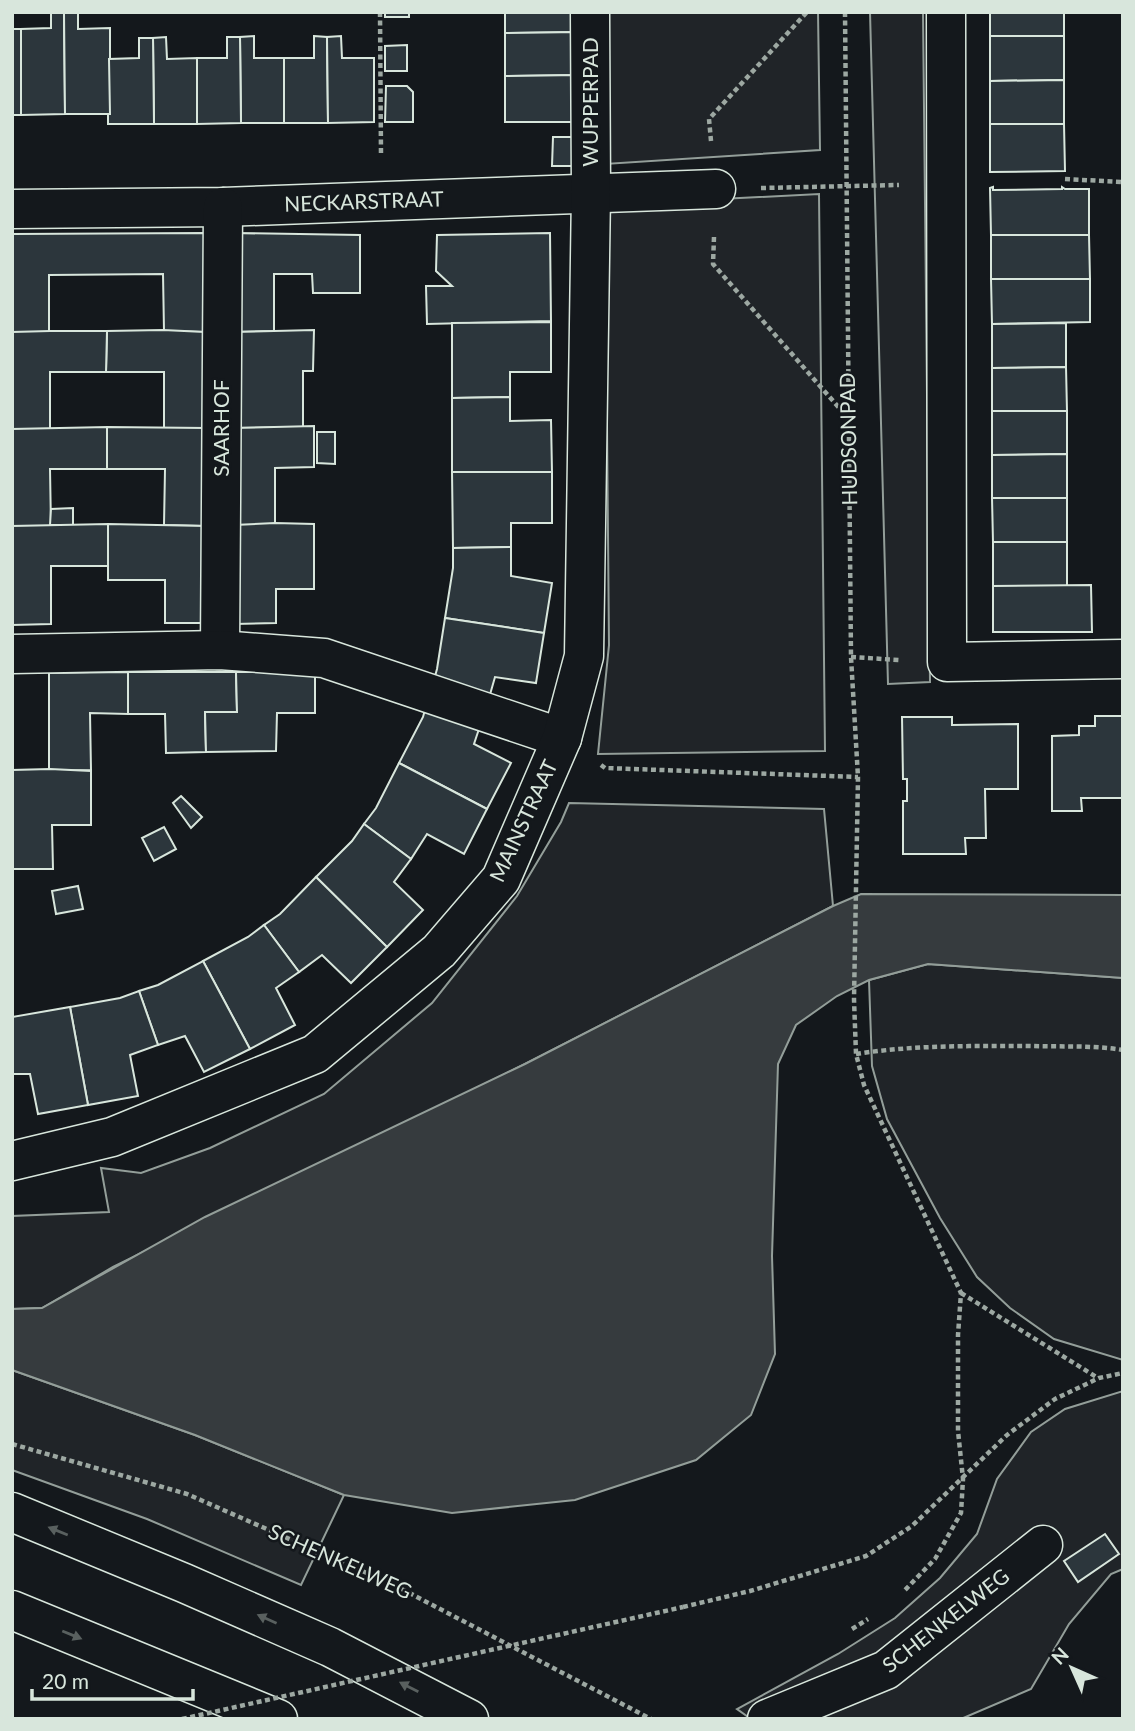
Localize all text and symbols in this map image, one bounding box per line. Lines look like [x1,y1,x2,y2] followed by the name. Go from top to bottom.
[577,37,602,167] street label: WUPPERPAD
[284,185,445,216] street label: NECKARSTRAAT
[834,372,861,506] street label: HUDSONPAD
[208,379,233,477] street label: SAARHOF
[483,755,562,885] street label: MAINSTRAAT
[265,1518,416,1603] street label: SCHENKELWEG
[47,1525,68,1536] one-way arrow
[877,1563,1013,1677] street label: SCHENKELWEG
[257,1613,277,1625] one-way arrow
[62,1629,83,1640] one-way arrow
[1037,1633,1107,1703] north arrow
[1046,1642,1073,1669] text: N
[32,1658,192,1702] scale bar
[42,1668,89,1693] text: 20 m
[399,1682,419,1693] one-way arrow

